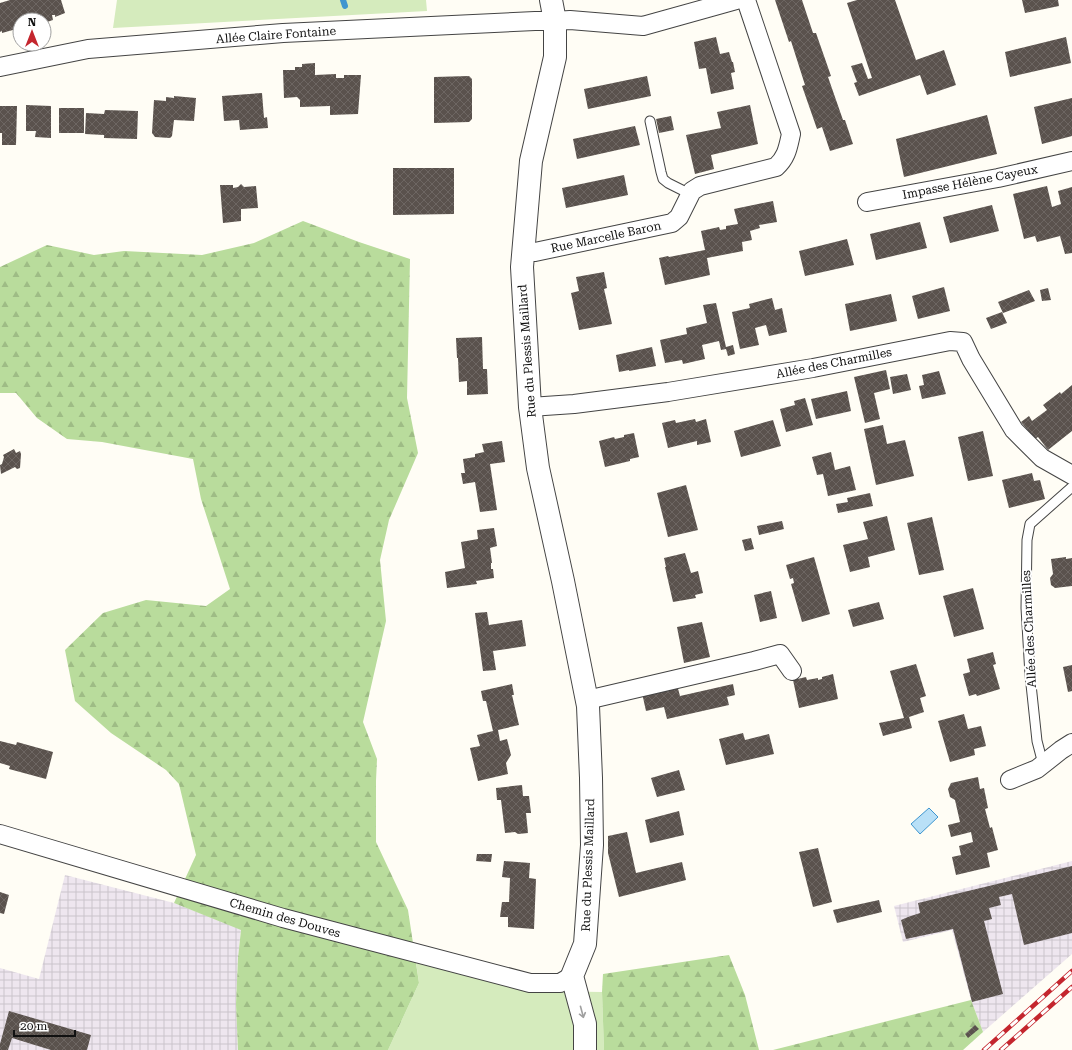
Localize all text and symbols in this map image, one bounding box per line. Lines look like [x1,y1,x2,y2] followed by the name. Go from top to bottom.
[12,12,52,52] north arrow
[28,16,37,29] text: N
[216,24,337,46] street label: Allée Claire Fontaine
[901,162,1039,202] street label: Impasse Hélène Cayeux
[550,218,663,256] street label: Rue Marcelle Baron
[515,284,539,418] street label: Rue du Plessis Maillard
[775,345,893,381] street label: Allée des Charmilles
[1019,570,1039,688] street label: Allée des Charmilles
[579,798,597,932] street label: Rue du Plessis Maillard
[228,895,342,941] street label: Chemin des Douves
[579,1006,586,1019] one-way arrow
[14,1012,75,1038] scale bar
[20,1019,47,1033] text: 20 m

